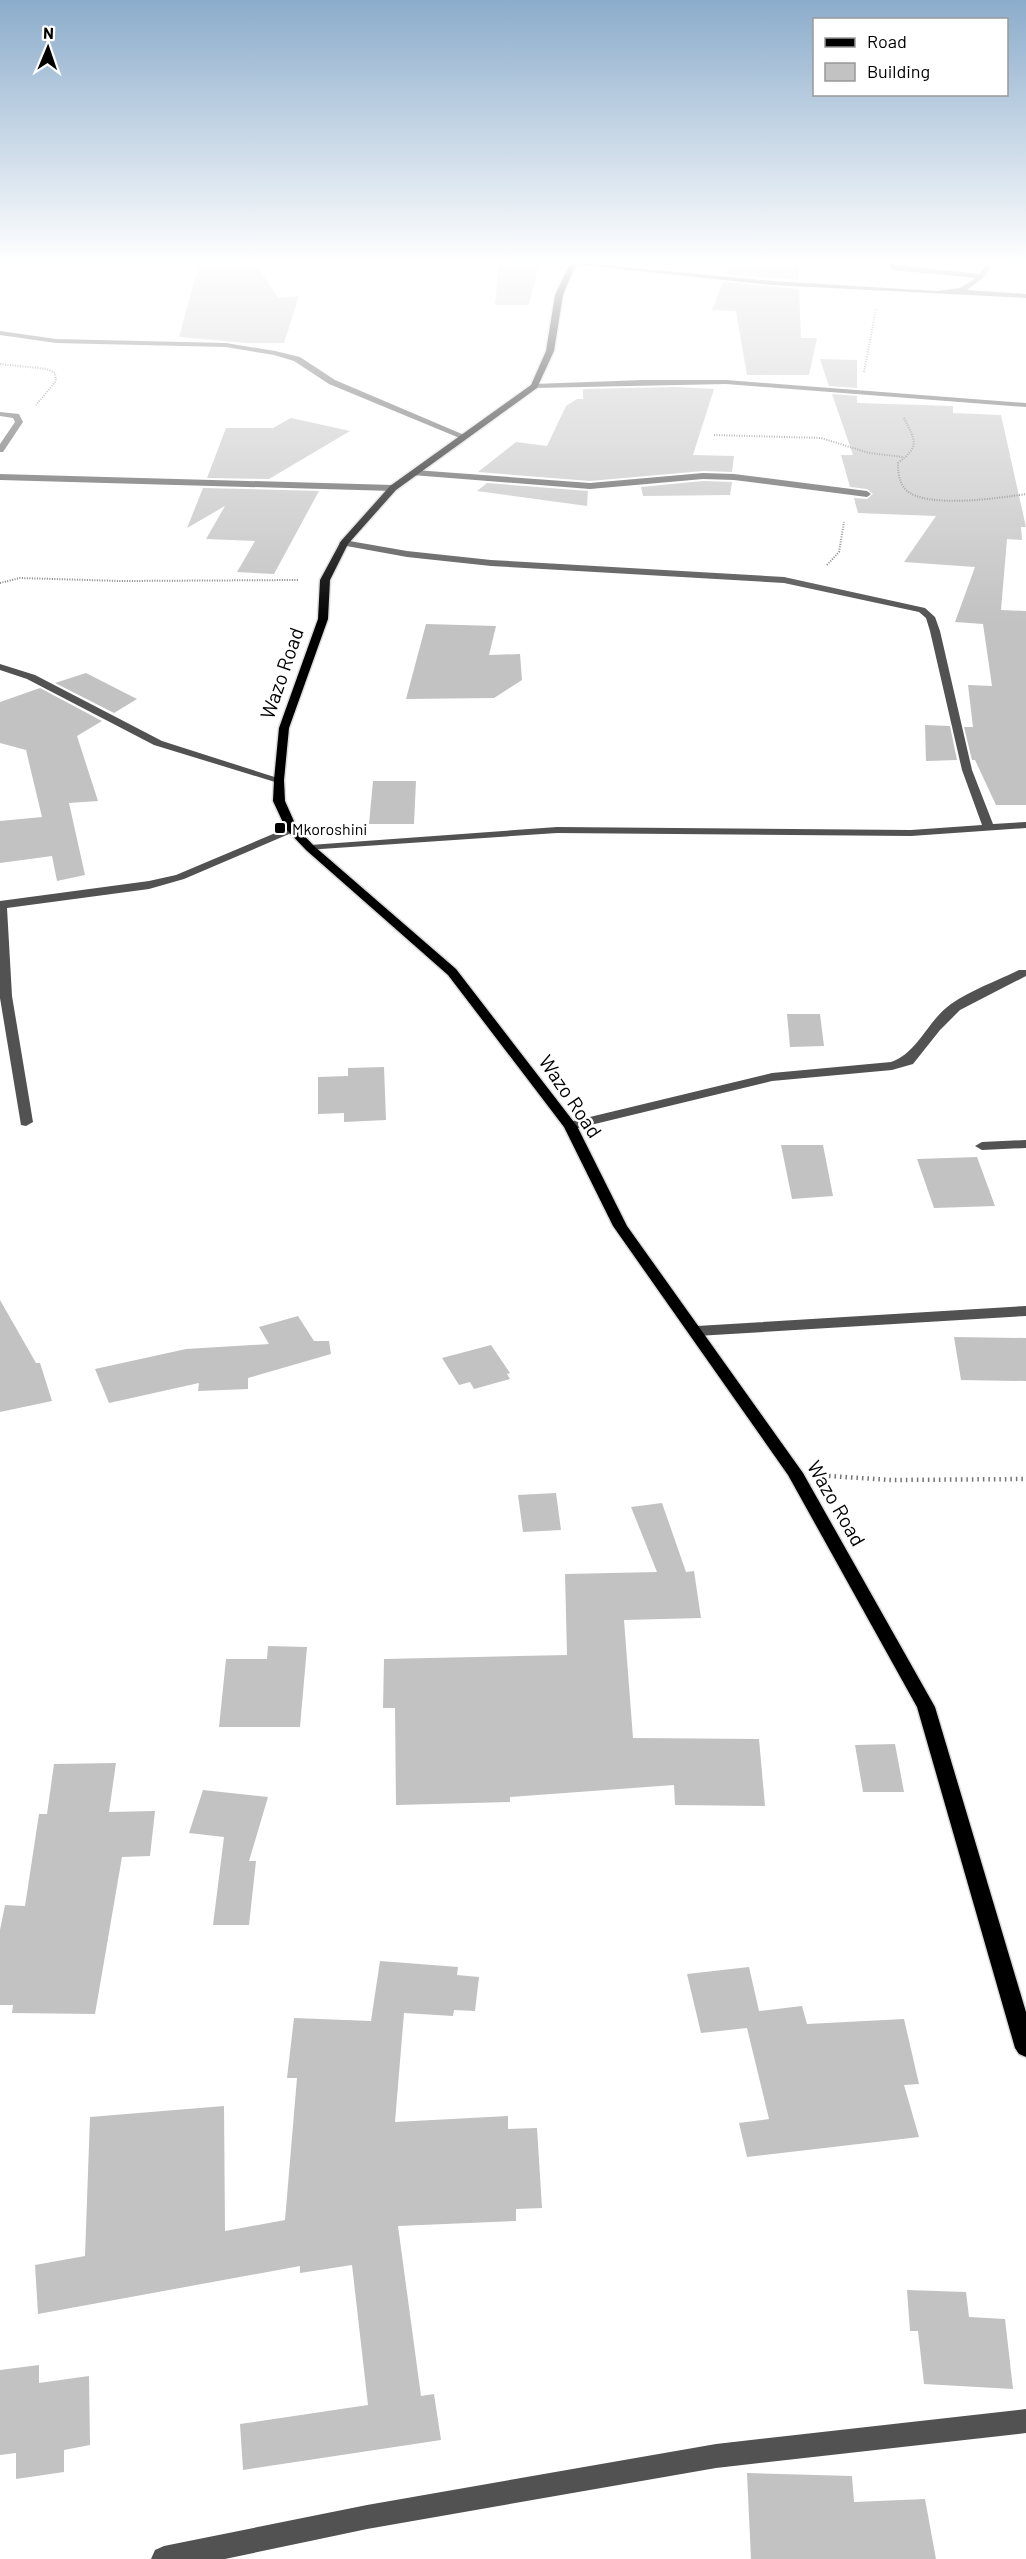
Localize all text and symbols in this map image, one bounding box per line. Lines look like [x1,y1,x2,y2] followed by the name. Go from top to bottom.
[18,18,78,78] north arrow
[813,18,1008,96] legend
[43,23,54,42] text: N
[867,30,907,52] text: Road
[867,60,930,82] text: Building
[254,624,308,722] street label: Wazo Road
[292,819,367,838] place label: Mkoroshini
[273,821,287,835] marker: Mkoroshini
[535,1050,607,1142] street label: Wazo Road
[803,1456,871,1550] street label: Wazo Road

